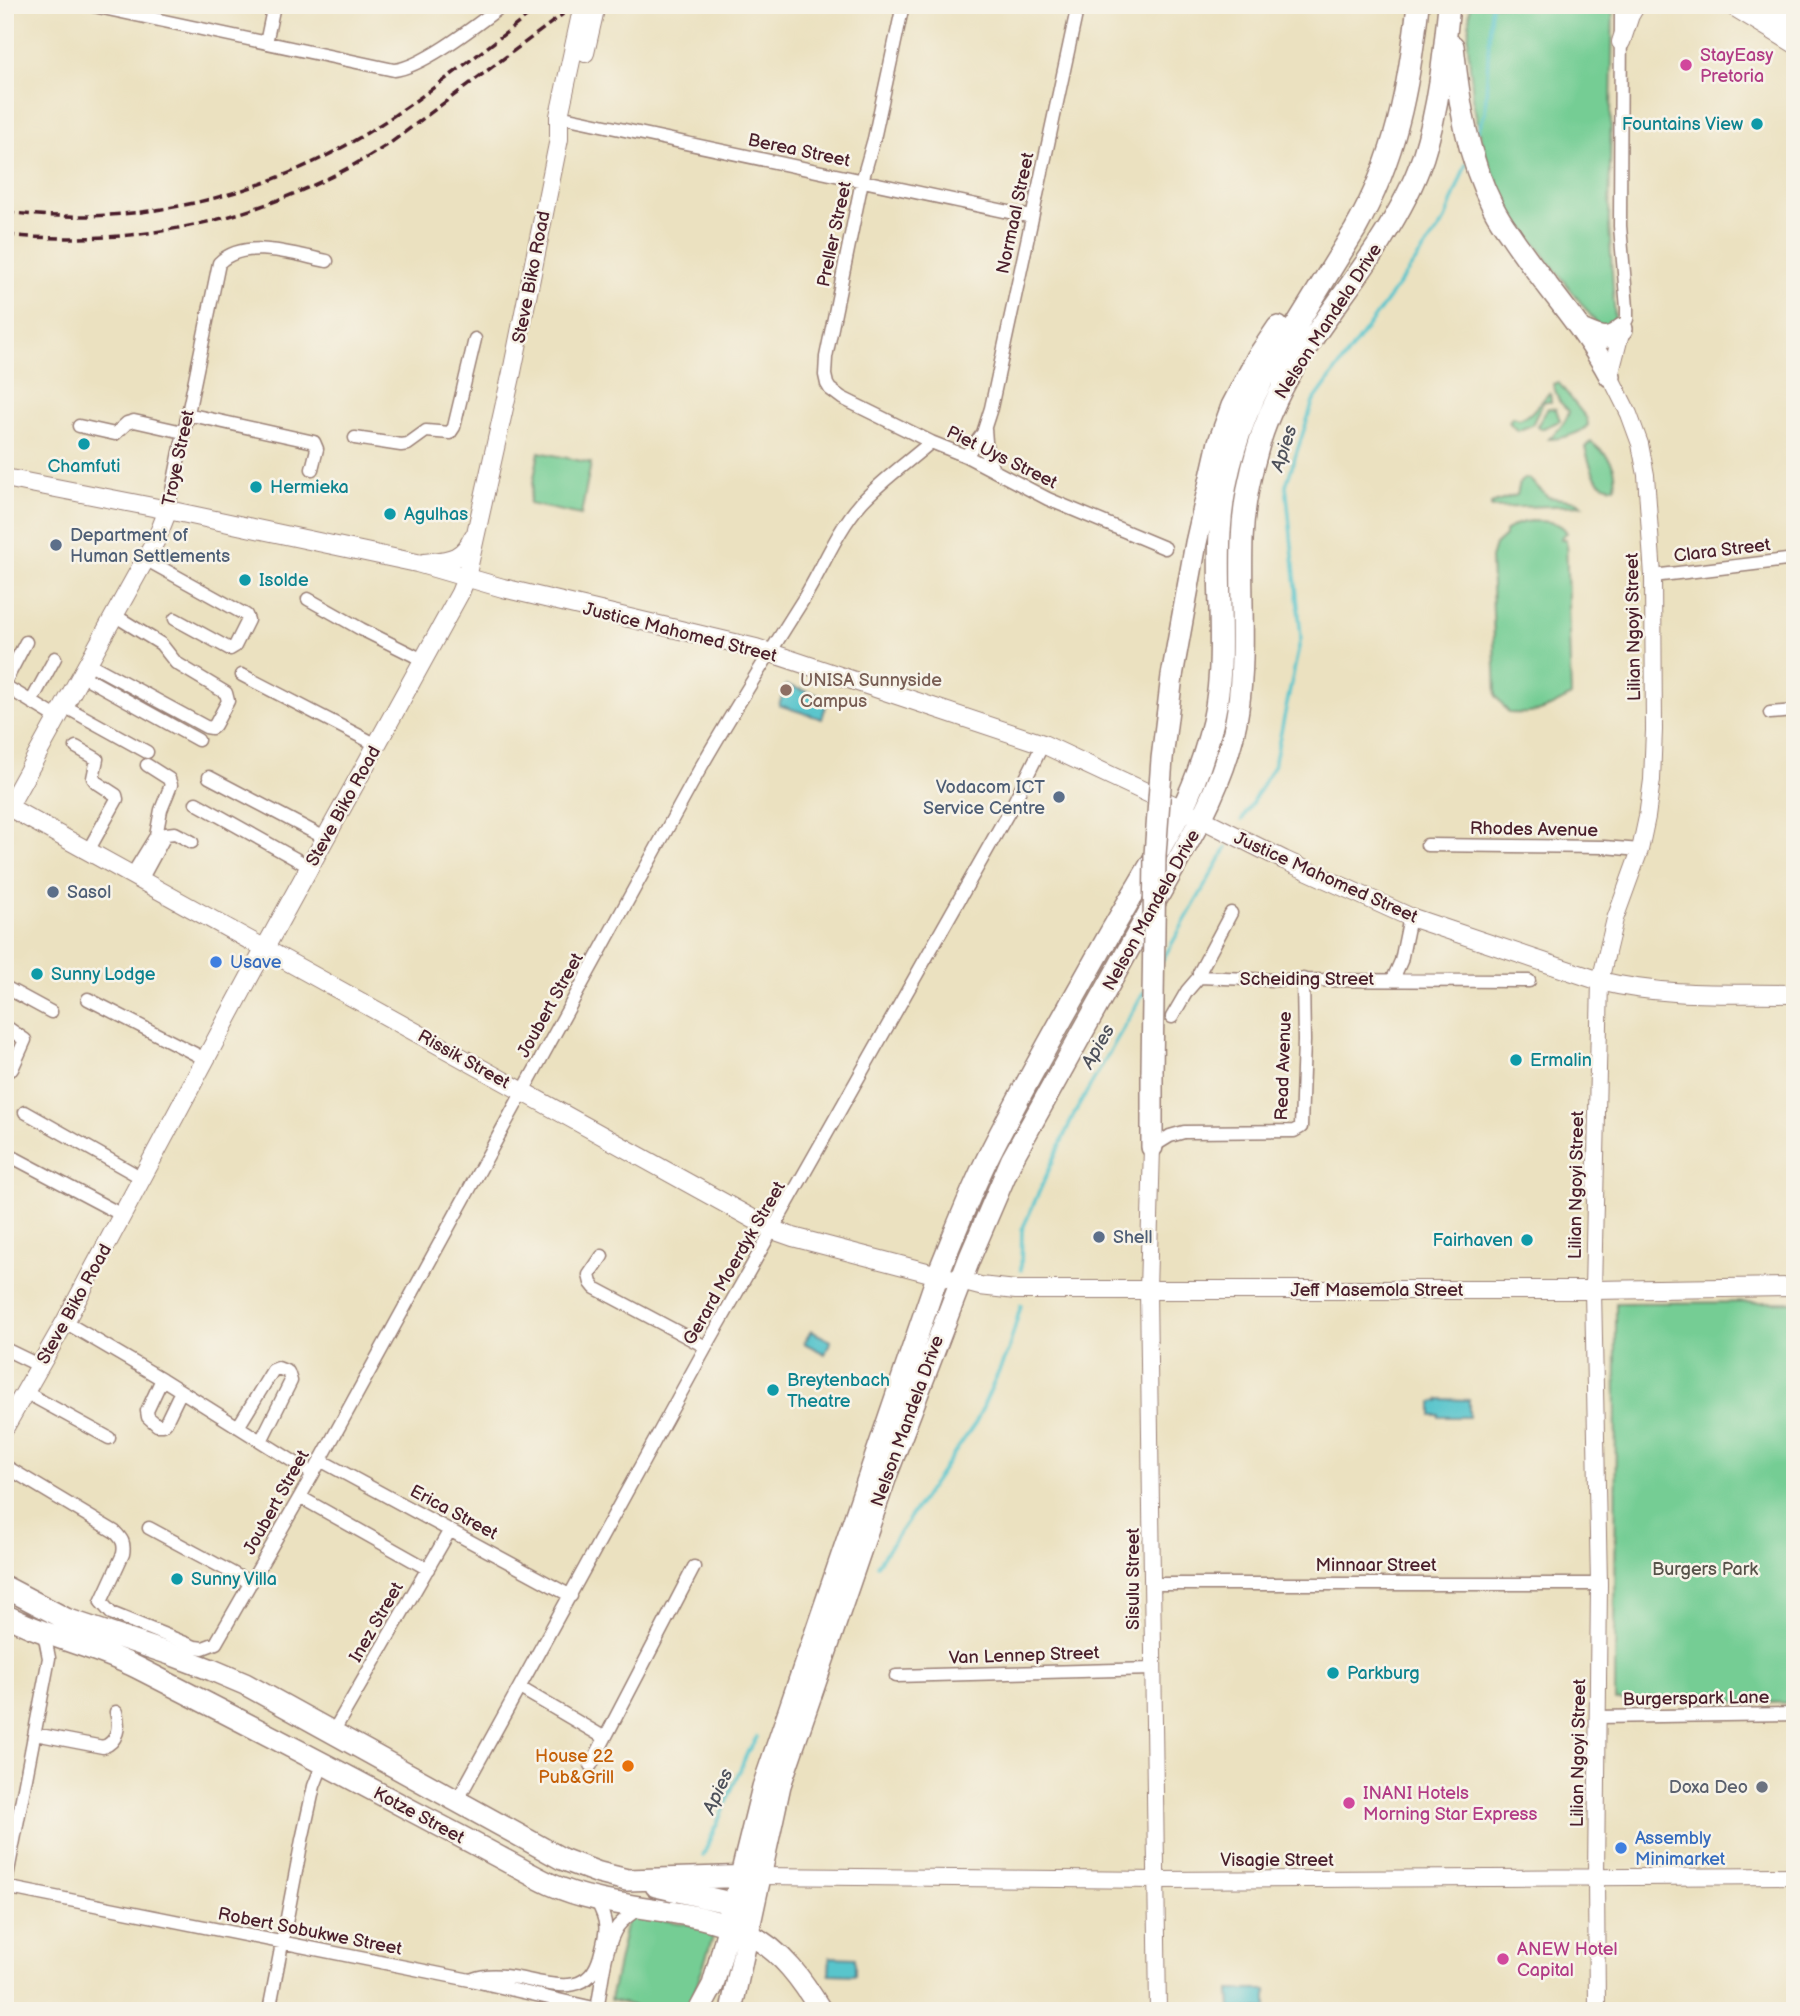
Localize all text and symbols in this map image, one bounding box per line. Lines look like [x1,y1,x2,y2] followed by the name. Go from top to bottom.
[1700,45,1774,87] place label: StayEasy Pretoria
[1678,57,1694,73] marker: StayEasy Pretoria
[1622,114,1743,135] place label: Fountains View
[1749,116,1765,132] marker: Fountains View
[746,129,852,172] street label: Berea Street
[992,150,1039,276] street label: Normaal Street
[813,179,856,289] street label: Preller Street
[508,209,555,345] street label: Steve Biko Road
[1270,240,1387,403] street label: Nelson Mandela Drive
[158,408,199,508] street label: Troye Street
[943,422,1061,494] street label: Piet Uys Street
[1266,422,1303,475] water label: Apies
[76,436,92,452] marker: Chamfuti
[48,456,121,477] place label: Chamfuti
[270,477,349,498] place label: Hermieka
[248,479,264,495] marker: Hermieka
[404,504,468,525] place label: Agulhas
[382,506,398,522] marker: Agulhas
[70,525,230,567] place label: Department of Human Settlements
[1673,534,1772,567] street label: Clara Street
[48,537,64,553] marker: Department of Human Settlements
[1622,552,1645,701] street label: Lilian Ngoyi Street
[259,570,309,591] place label: Isolde
[237,572,253,588] marker: Isolde
[581,598,779,667] street label: Justice Mahomed Street
[800,670,942,712] place label: UNISA Sunnyside Campus
[778,682,794,698] marker: UNISA Sunnyside Campus
[302,743,385,870] street label: Steve Biko Road
[923,777,1045,819] place label: Vodacom ICT Service Centre
[1051,789,1067,805] marker: Vodacom ICT Service Centre
[1470,818,1599,841] street label: Rhodes Avenue
[1098,826,1205,994] street label: Nelson Mandela Drive
[1231,827,1421,928] street label: Justice Mahomed Street
[67,882,111,903] place label: Sasol
[45,884,61,900] marker: Sasol
[513,949,588,1061] street label: Joubert Street
[230,952,282,973] place label: Usave
[208,954,224,970] marker: Usave
[51,964,156,985] place label: Sunny Lodge
[29,966,45,982] marker: Sunny Lodge
[1240,969,1375,990] street label: Scheiding Street
[1271,1011,1296,1121] street label: Read Avenue
[1076,1020,1120,1074] water label: Apies
[414,1026,514,1094] street label: Rissik Street
[1530,1050,1592,1071] place label: Ermalin
[1508,1052,1524,1068] marker: Ermalin
[1565,1110,1588,1259] street label: Lilian Ngoyi Street
[679,1177,790,1349] street label: Gerard Moerdyk Street
[1113,1227,1153,1248] place label: Shell
[1091,1229,1107,1245] marker: Shell
[1433,1230,1513,1251] place label: Fairhaven
[1519,1232,1535,1248] marker: Fairhaven
[33,1241,116,1368] street label: Steve Biko Road
[1291,1280,1464,1301] street label: Jeff Masemola Street
[867,1332,948,1510] street label: Nelson Mandela Drive
[787,1370,890,1412] place label: Breytenbach Theatre
[765,1382,781,1398] marker: Breytenbach Theatre
[239,1446,314,1558] street label: Joubert Street
[406,1481,502,1545] street label: Erica Street
[1123,1528,1144,1630] street label: Sisulu Street
[1316,1555,1437,1576] street label: Minnaar Street
[1652,1559,1758,1580] park label: Burgers Park
[191,1569,277,1590] place label: Sunny Villa
[169,1571,185,1587] marker: Sunny Villa
[345,1578,408,1666] street label: Inez Street
[948,1642,1100,1669] street label: Van Lennep Street
[1347,1663,1420,1684] place label: Parkburg
[1325,1665,1341,1681] marker: Parkburg
[1567,1678,1590,1827] street label: Lilian Ngoyi Street
[1623,1687,1770,1710] street label: Burgerspark Lane
[535,1746,614,1788] place label: House 22 Pub&Grill
[620,1758,636,1774] marker: House 22 Pub&Grill
[698,1765,739,1819] water label: Apies
[1669,1777,1748,1798] place label: Doxa Deo
[1754,1779,1770,1795] marker: Doxa Deo
[370,1783,468,1848] street label: Kotze Street
[1363,1783,1538,1825] place label: INANI Hotels Morning Star Express
[1341,1795,1357,1811] marker: INANI Hotels Morning Star Express
[1635,1828,1726,1870] place label: Assembly Minimarket
[1613,1840,1629,1856] marker: Assembly Minimarket
[1220,1850,1334,1871] street label: Visagie Street
[216,1903,404,1960] street label: Robert Sobukwe Street
[1517,1939,1618,1981] place label: ANEW Hotel Capital
[1495,1951,1511,1967] marker: ANEW Hotel Capital

